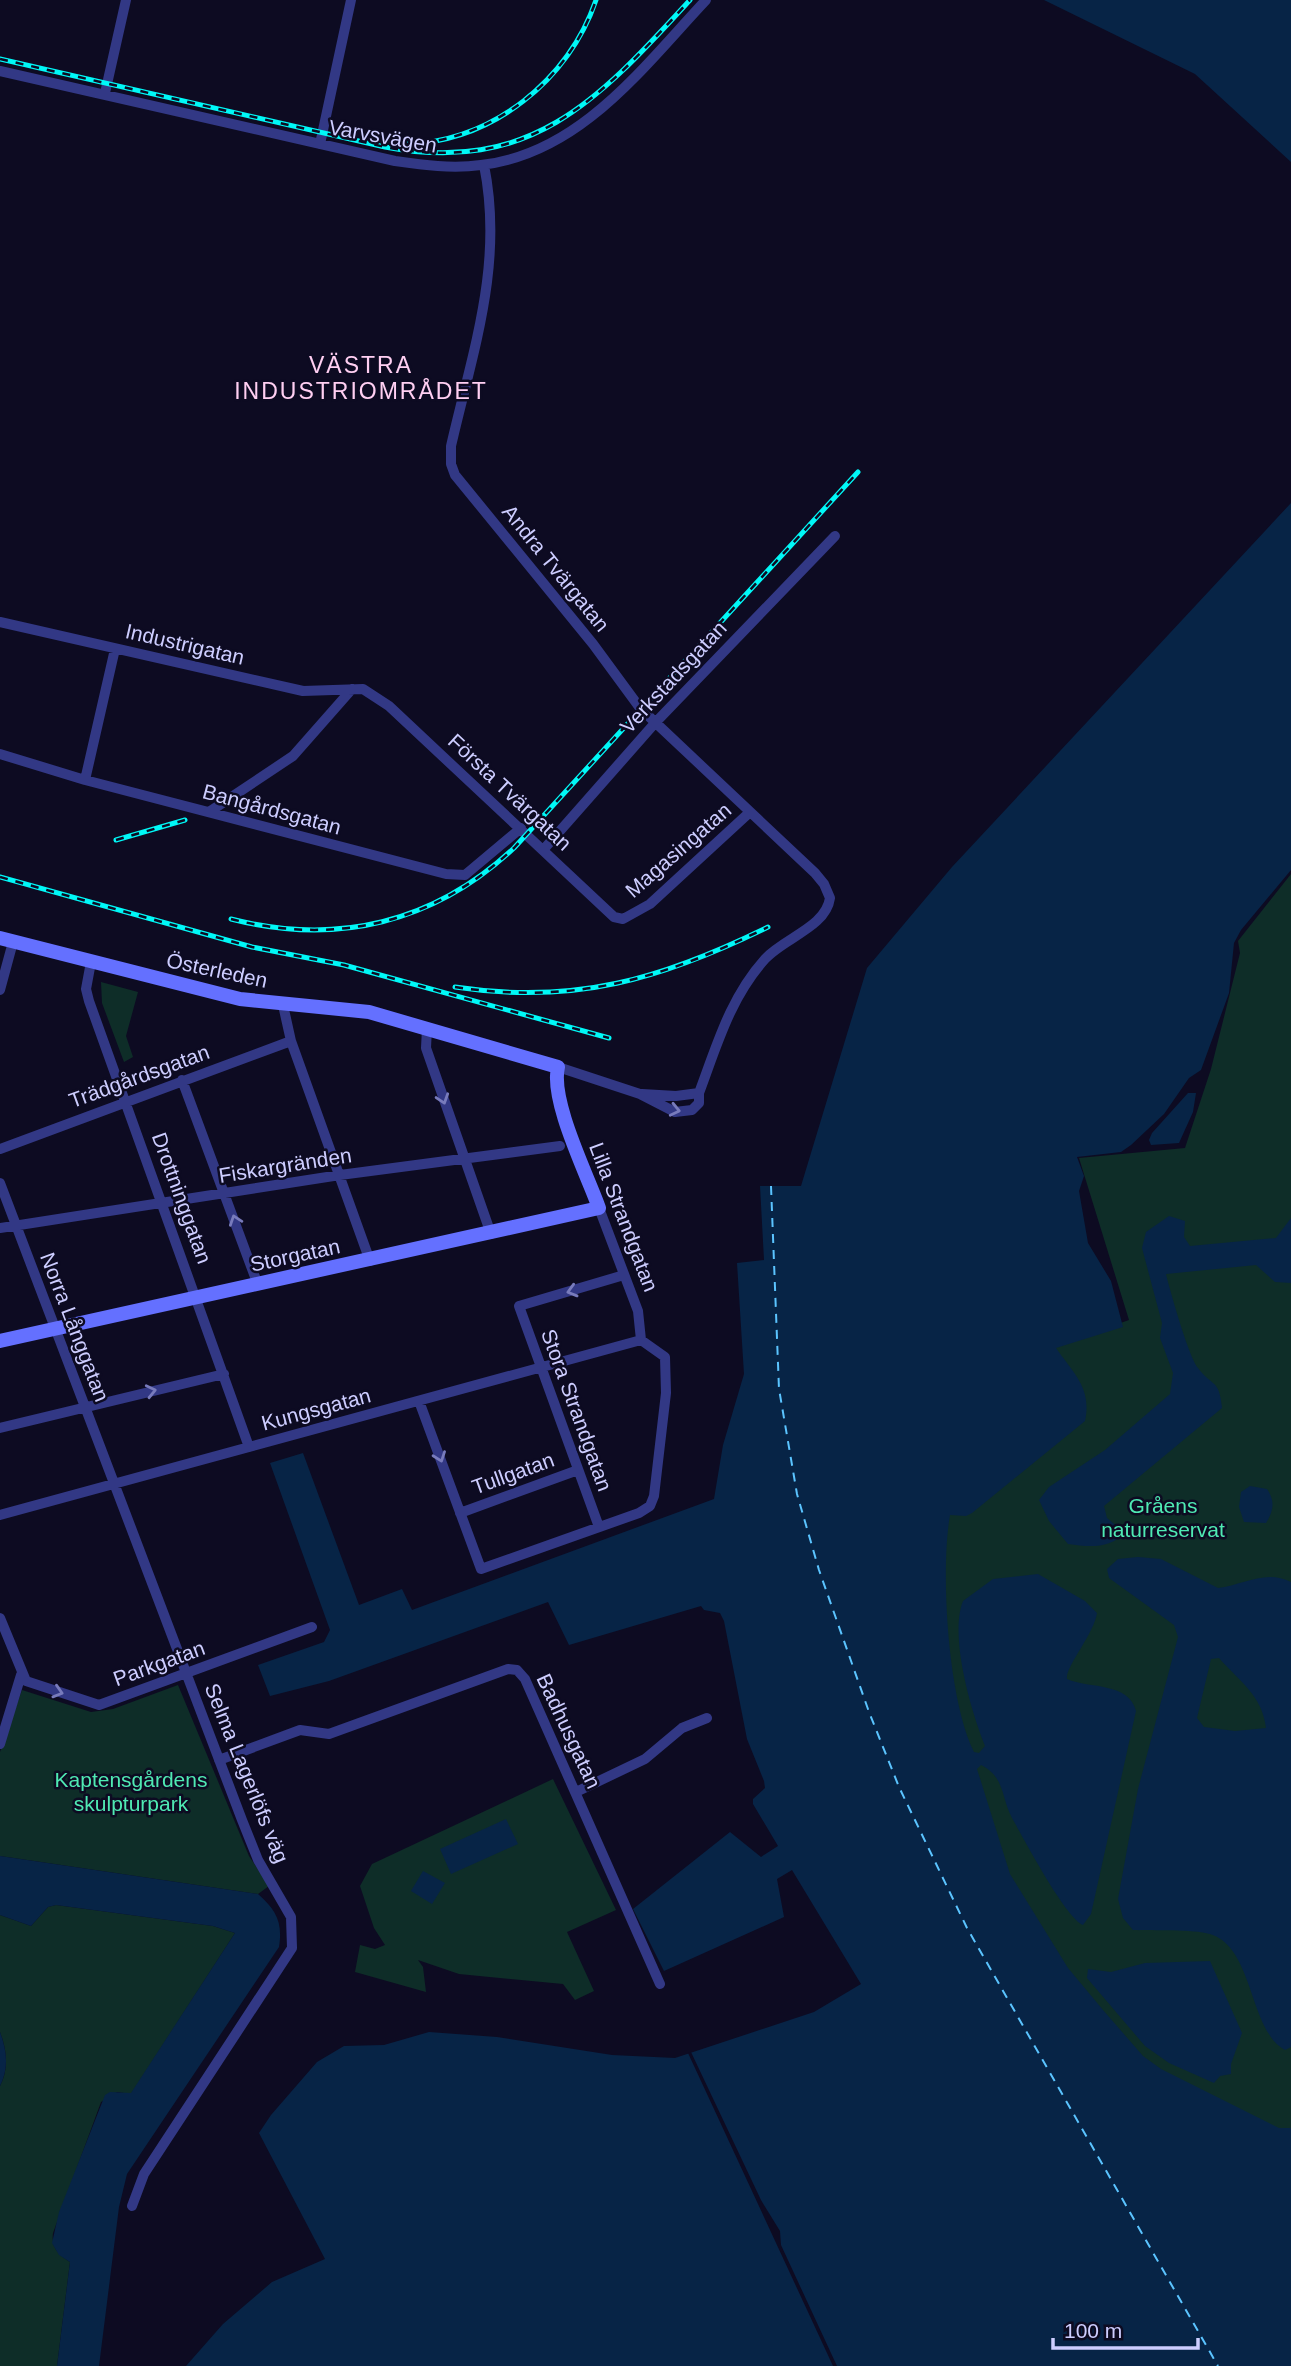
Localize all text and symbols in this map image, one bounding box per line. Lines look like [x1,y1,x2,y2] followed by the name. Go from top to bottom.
[327,115,439,157] street label: Varvsvägen
[234,352,488,404] district label: VÄSTRA INDUSTRIOMRÅDET
[498,500,614,636] street label: Andra Tvärgatan
[615,616,731,738] street label: Verkstadsgatan
[123,619,247,669] street label: Industrigatan
[444,729,576,855] street label: Första Tvärgatan
[200,779,344,839] street label: Bangårdsgatan
[621,798,735,902] street label: Magasingatan
[164,948,270,992] street label: Österleden
[66,1040,212,1112] street label: Trädgårdsgatan
[435,1093,449,1105] one-way arrow
[668,1102,680,1116] one-way arrow
[148,1129,216,1267] street label: Drottninggatan
[585,1139,663,1295] street label: Lilla Strandgatan
[217,1143,353,1187] street label: Fiskargränden
[229,1215,244,1227] one-way arrow
[248,1234,342,1276] street label: Storgatan
[36,1249,114,1405] street label: Norra Långgatan
[566,1282,578,1297] one-way arrow
[537,1326,617,1494] street label: Stora Strandgatan
[259,1383,373,1435] street label: Kungsgatan
[145,1385,157,1399] one-way arrow
[469,1448,557,1498] street label: Tullgatan
[431,1450,445,1462] one-way arrow
[1101,1494,1225,1541] park label: Gråens naturreservat
[110,1636,208,1690] street label: Parkgatan
[532,1670,606,1792] street label: Badhusgatan
[200,1680,294,1866] street label: Selma Lagerlöfs väg
[52,1684,64,1699] one-way arrow
[55,1768,207,1815] park label: Kaptensgårdens skulpturpark
[1053,2306,1198,2350] scale bar
[1064,2319,1122,2342] text: 100 m

